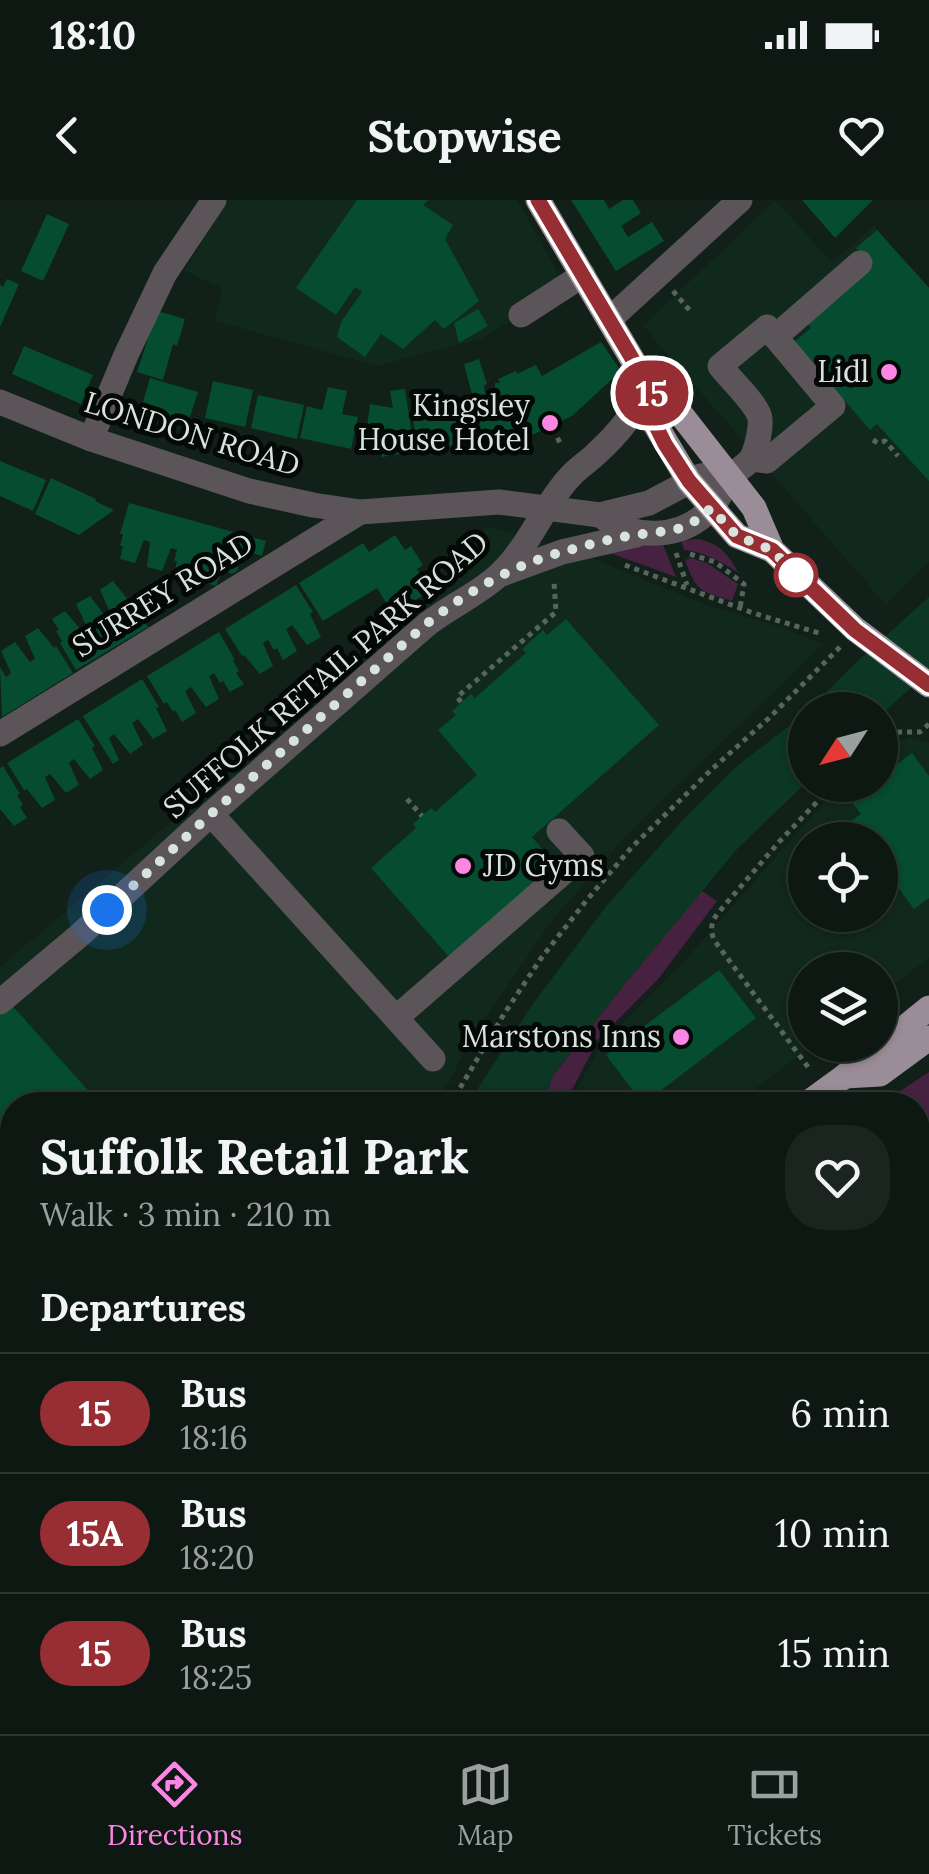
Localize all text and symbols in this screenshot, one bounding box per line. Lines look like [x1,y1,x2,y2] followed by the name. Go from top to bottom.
[50,11,136,59] text: 18:10
[367,107,562,164] text: Stopwise
[40,108,95,163] icon: back
[834,108,889,163] icon: heart
[817,352,869,390] place label: Lidl
[607,360,697,426] line badge: 15
[878,361,900,383] marker: Lidl
[635,371,669,416] text: 15
[80,382,305,484] street label: LONDON ROAD
[357,386,530,458] place label: Kingsley House Hotel
[539,412,561,434] marker: Kingsley House Hotel
[65,523,260,665] street label: SURREY ROAD
[155,523,496,826] street label: SUFFOLK RETAIL PARK ROAD
[775,554,817,596] unlabelled marker
[788,692,898,802] north arrow
[788,692,898,1062] map controls
[788,822,898,932] button: locate
[482,846,604,885] place label: JD Gyms
[452,855,474,877] marker: JD Gyms
[82,885,132,935] your location
[788,952,898,1062] button: layers
[462,1017,661,1055] place label: Marstons Inns
[670,1026,692,1048] marker: Marstons Inns
[785,1125,890,1230] button: heart
[40,1126,469,1187] text: Suffolk Retail Park
[40,1194,332,1235] text: Walk · 3 min · 210 m
[40,1283,246,1331] text: Departures
[180,1369,247,1417] text: Bus
[790,1389,890,1437] text: 6 min
[78,1391,112,1436] text: 15
[180,1417,248,1458] text: 18:16
[180,1489,247,1537] text: Bus
[775,1509,890,1557] text: 10 min
[67,1511,123,1556] text: 15A
[180,1537,255,1578] text: 18:20
[180,1609,247,1657] text: Bus
[778,1629,890,1677] text: 15 min
[78,1631,112,1676] text: 15
[180,1657,252,1698] text: 18:25
[107,1757,243,1853] tab: Directions
[457,1757,514,1853] tab: Map
[728,1757,822,1853] tab: Tickets

